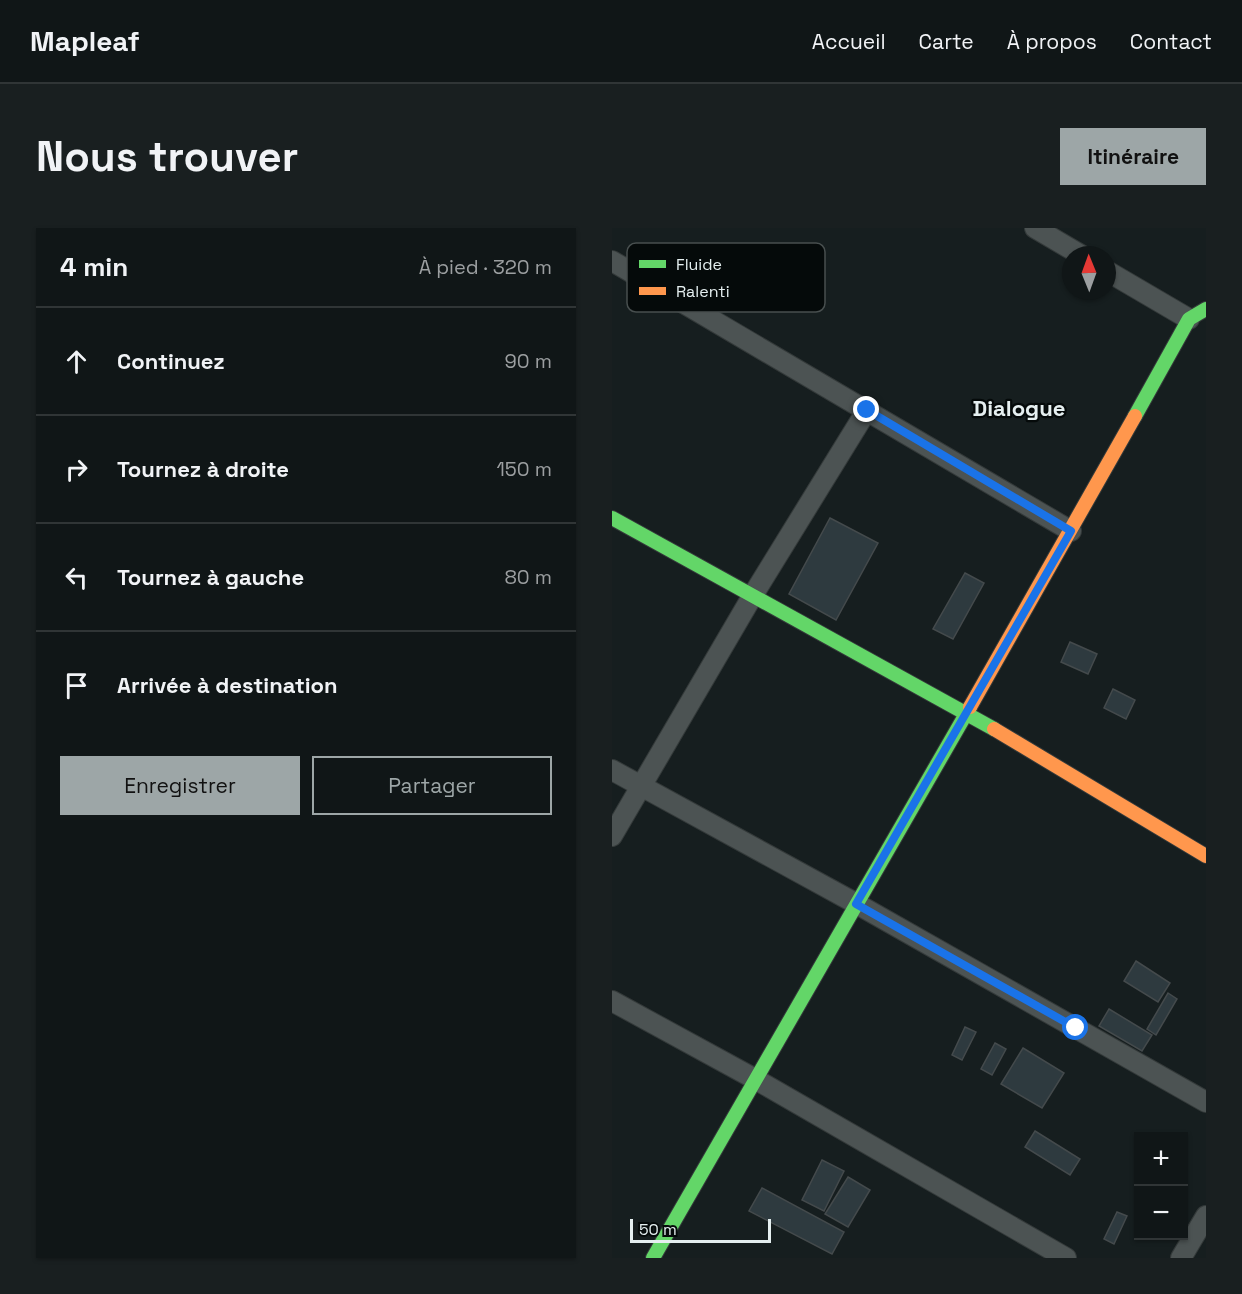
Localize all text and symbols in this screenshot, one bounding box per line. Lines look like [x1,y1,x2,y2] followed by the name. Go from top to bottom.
[30,23,140,59] text: Mapleaf
[812,28,886,55] text: Accueil
[919,28,974,55] text: Carte
[1007,28,1097,55] text: À propos
[1130,28,1212,55] text: Contact
[1060,128,1206,185] button: Itinéraire
[36,130,298,183] text: Nous trouver
[627,243,825,312] legend
[1062,246,1116,300] north arrow
[60,250,128,284] text: 4 min
[419,254,552,280] text: À pied · 320 m
[676,254,722,275] text: Fluide
[676,281,730,302] text: Ralenti
[60,345,93,378] icon: ahead
[117,347,225,375] text: Continuez
[505,348,552,374] text: 90 m
[973,394,1065,422] district label: Dialogue
[853,396,879,422] route end
[60,453,93,486] icon: right
[117,455,289,483] text: Tournez à droite
[497,456,552,482] text: 150 m
[60,561,93,594] icon: left
[117,563,304,591] text: Tournez à gauche
[504,564,552,590] text: 80 m
[60,669,93,702] icon: arrive
[117,671,338,699] text: Arrivée à destination
[60,756,300,815] button: Enregistrer
[312,756,552,815] button: Partager
[1062,1014,1088,1040] route start
[1134,1132,1188,1240] map controls
[1134,1132,1188,1186] button: +
[1134,1186,1188,1240] button: −
[630,1216,771,1244] scale bar
[639,1219,677,1240] text: 50 m

